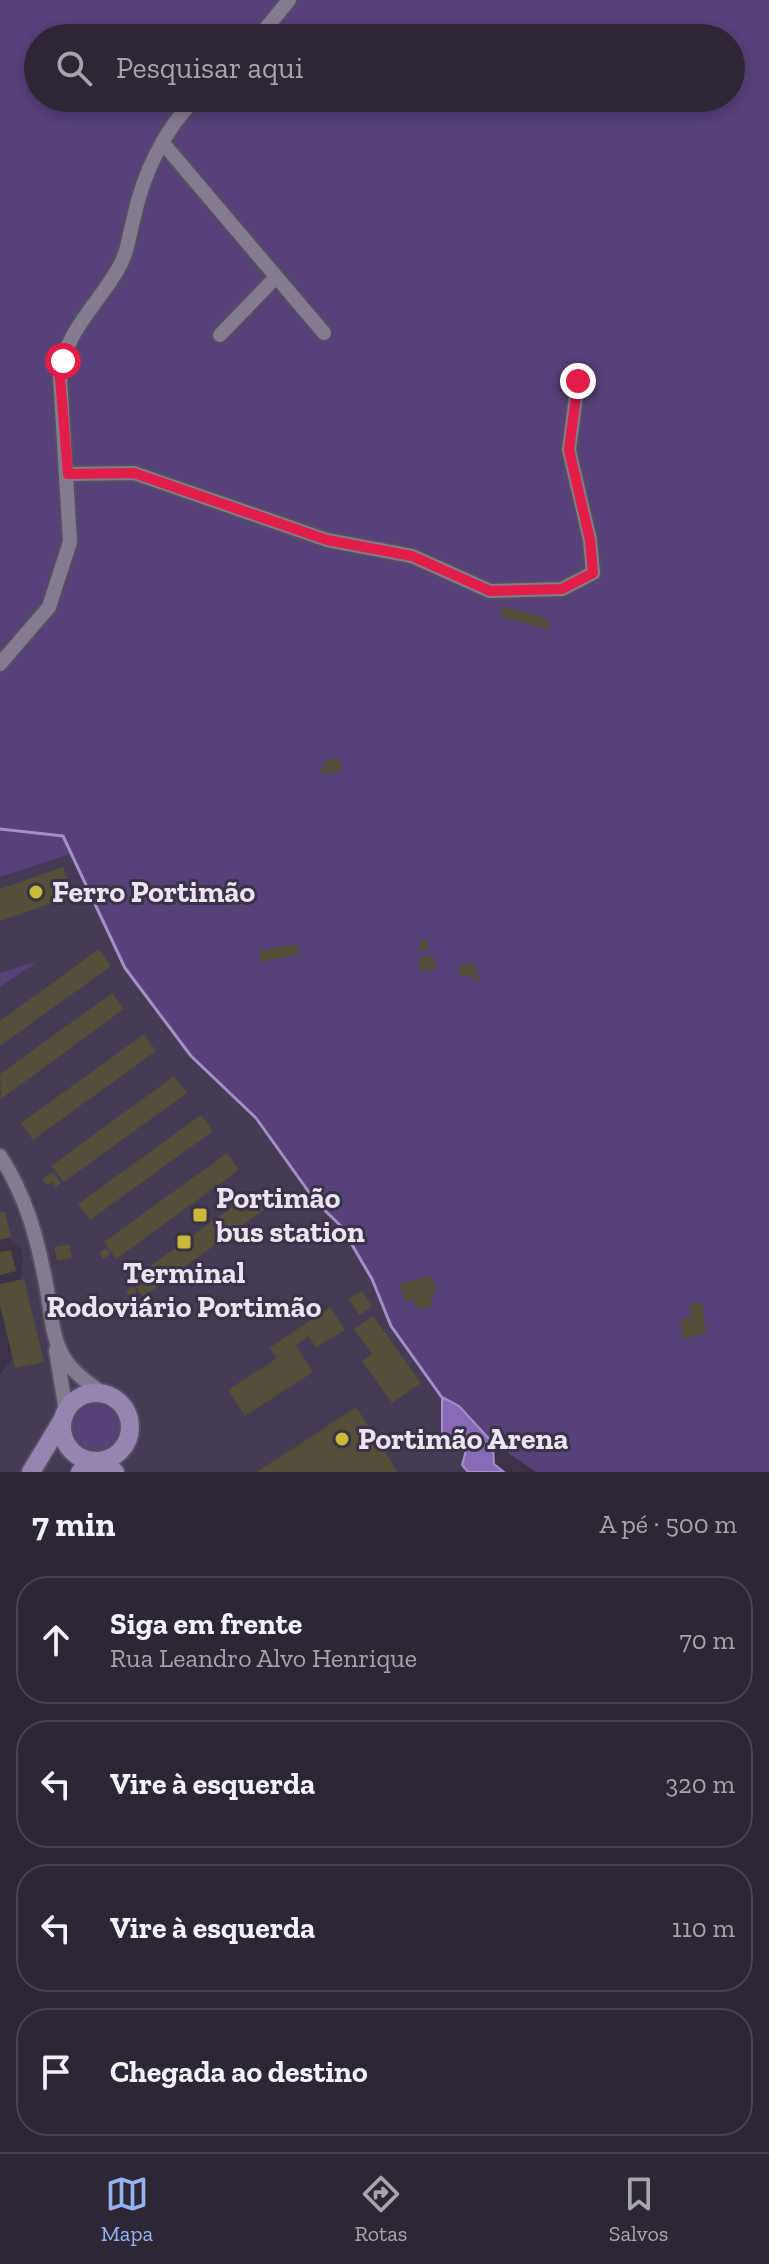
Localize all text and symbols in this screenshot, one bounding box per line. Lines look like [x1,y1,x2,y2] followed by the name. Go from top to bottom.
[24,24,745,112] search box
[52,46,96,90] icon: search
[116,50,303,86] text: Pesquisar aqui
[45,343,81,379] route start
[560,363,596,399] route end
[52,874,255,910] place label: Ferro Portimão
[27,883,45,901] marker: Ferro Portimão
[215,1180,365,1250] place label: Portimão bus station
[191,1206,209,1224] marker: Portimão bus station
[175,1233,193,1251] marker: Terminal Rodoviário Portimão
[47,1255,322,1325] place label: Terminal Rodoviário Portimão
[358,1421,568,1457] place label: Portimão Arena
[333,1430,351,1448] marker: Portimão Arena
[32,1504,115,1545] text: 7 min
[599,1508,737,1540] text: A pé · 500 m
[110,1606,302,1642] text: Siga em frente
[34,1618,78,1662] icon: ahead
[679,1624,735,1656] text: 70 m
[110,1642,417,1674] text: Rua Leandro Alvo Henrique
[34,1762,78,1806] icon: left
[110,1766,315,1802] text: Vire à esquerda
[666,1768,735,1800] text: 320 m
[34,1906,78,1950] icon: left
[110,1910,315,1946] text: Vire à esquerda
[672,1912,735,1944] text: 110 m
[34,2050,78,2094] icon: arrive
[110,2054,368,2090] text: Chegada ao destino
[101,2172,153,2247] tab: Mapa
[354,2172,407,2247] tab: Rotas
[609,2172,668,2247] tab: Salvos

